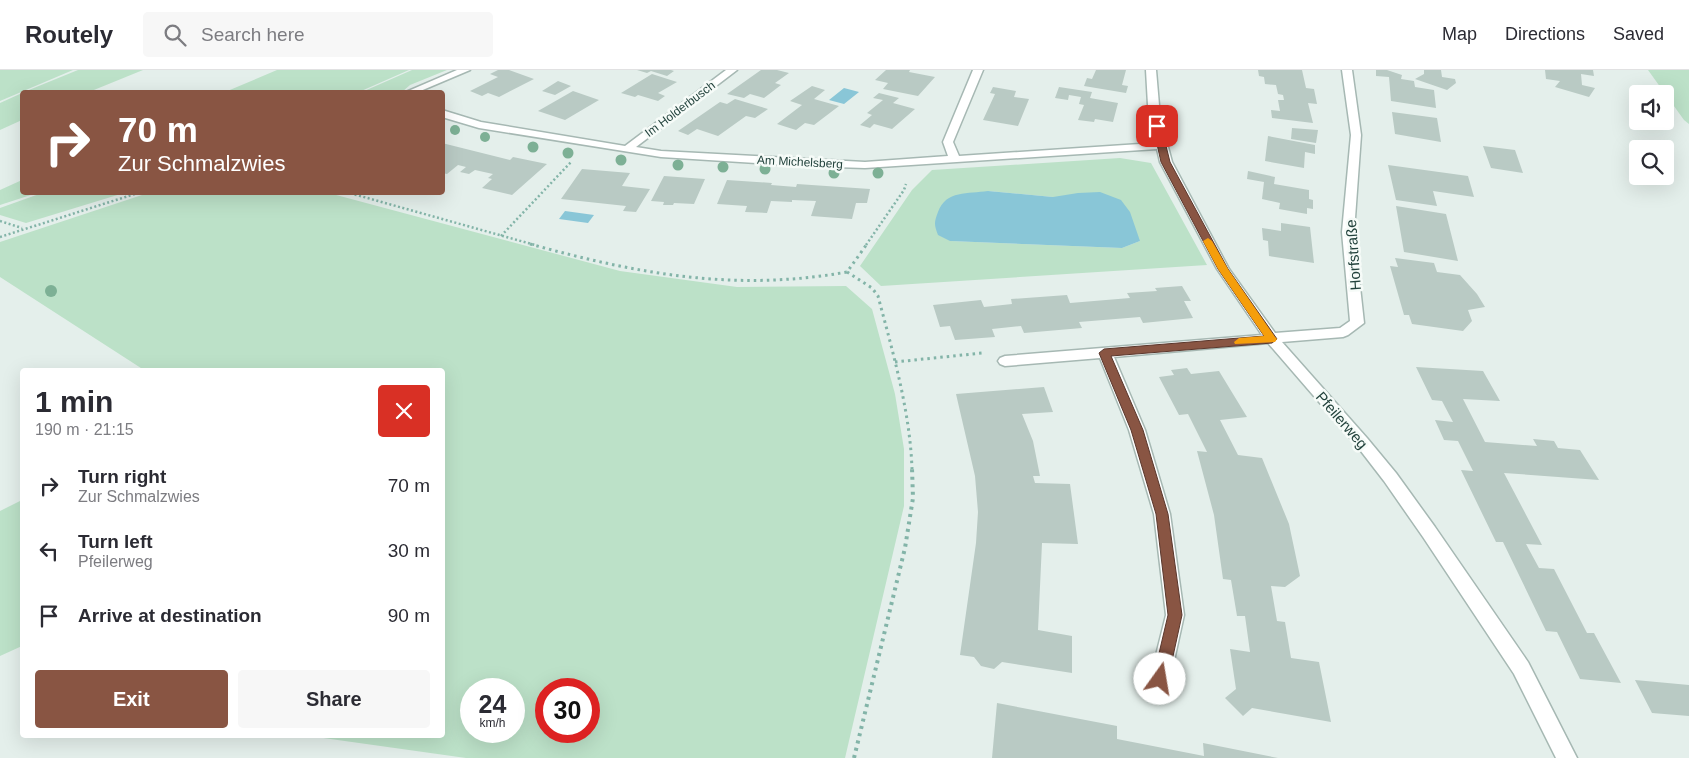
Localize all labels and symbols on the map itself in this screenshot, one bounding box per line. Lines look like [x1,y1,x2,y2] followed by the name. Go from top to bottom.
[642,78,718,140] street label: Im Holderbusch
[1136,105,1178,147] pin
[757,153,843,171] street label: Am Michelsberg
[1342,219,1364,291] street label: Horfstraße
[1313,388,1371,452] street label: Pfeilerweg
[1133,652,1185,704] position arrow
[535,678,600,743] speed limit sign: 30

